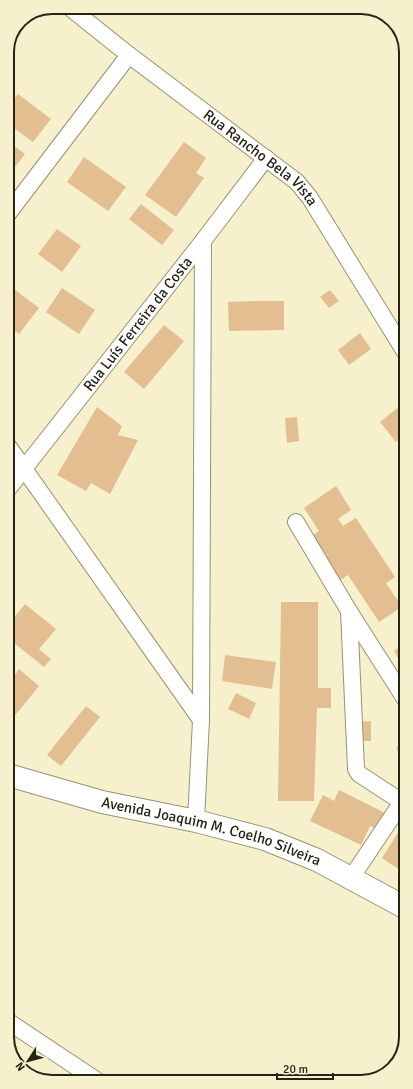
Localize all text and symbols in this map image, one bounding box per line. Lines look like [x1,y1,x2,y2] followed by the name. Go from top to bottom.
[200,106,322,209] street label: Rua Rancho Bela Vista
[79,253,196,395] street label: Rua Luís Ferreira da Costa
[100,793,324,870] street label: Avenida Joaquim M. Coelho Silveira
[8,1041,48,1081] north arrow
[277,1055,333,1081] scale bar
[13,1060,28,1074] text: N
[283,1062,308,1077] text: 20 m

